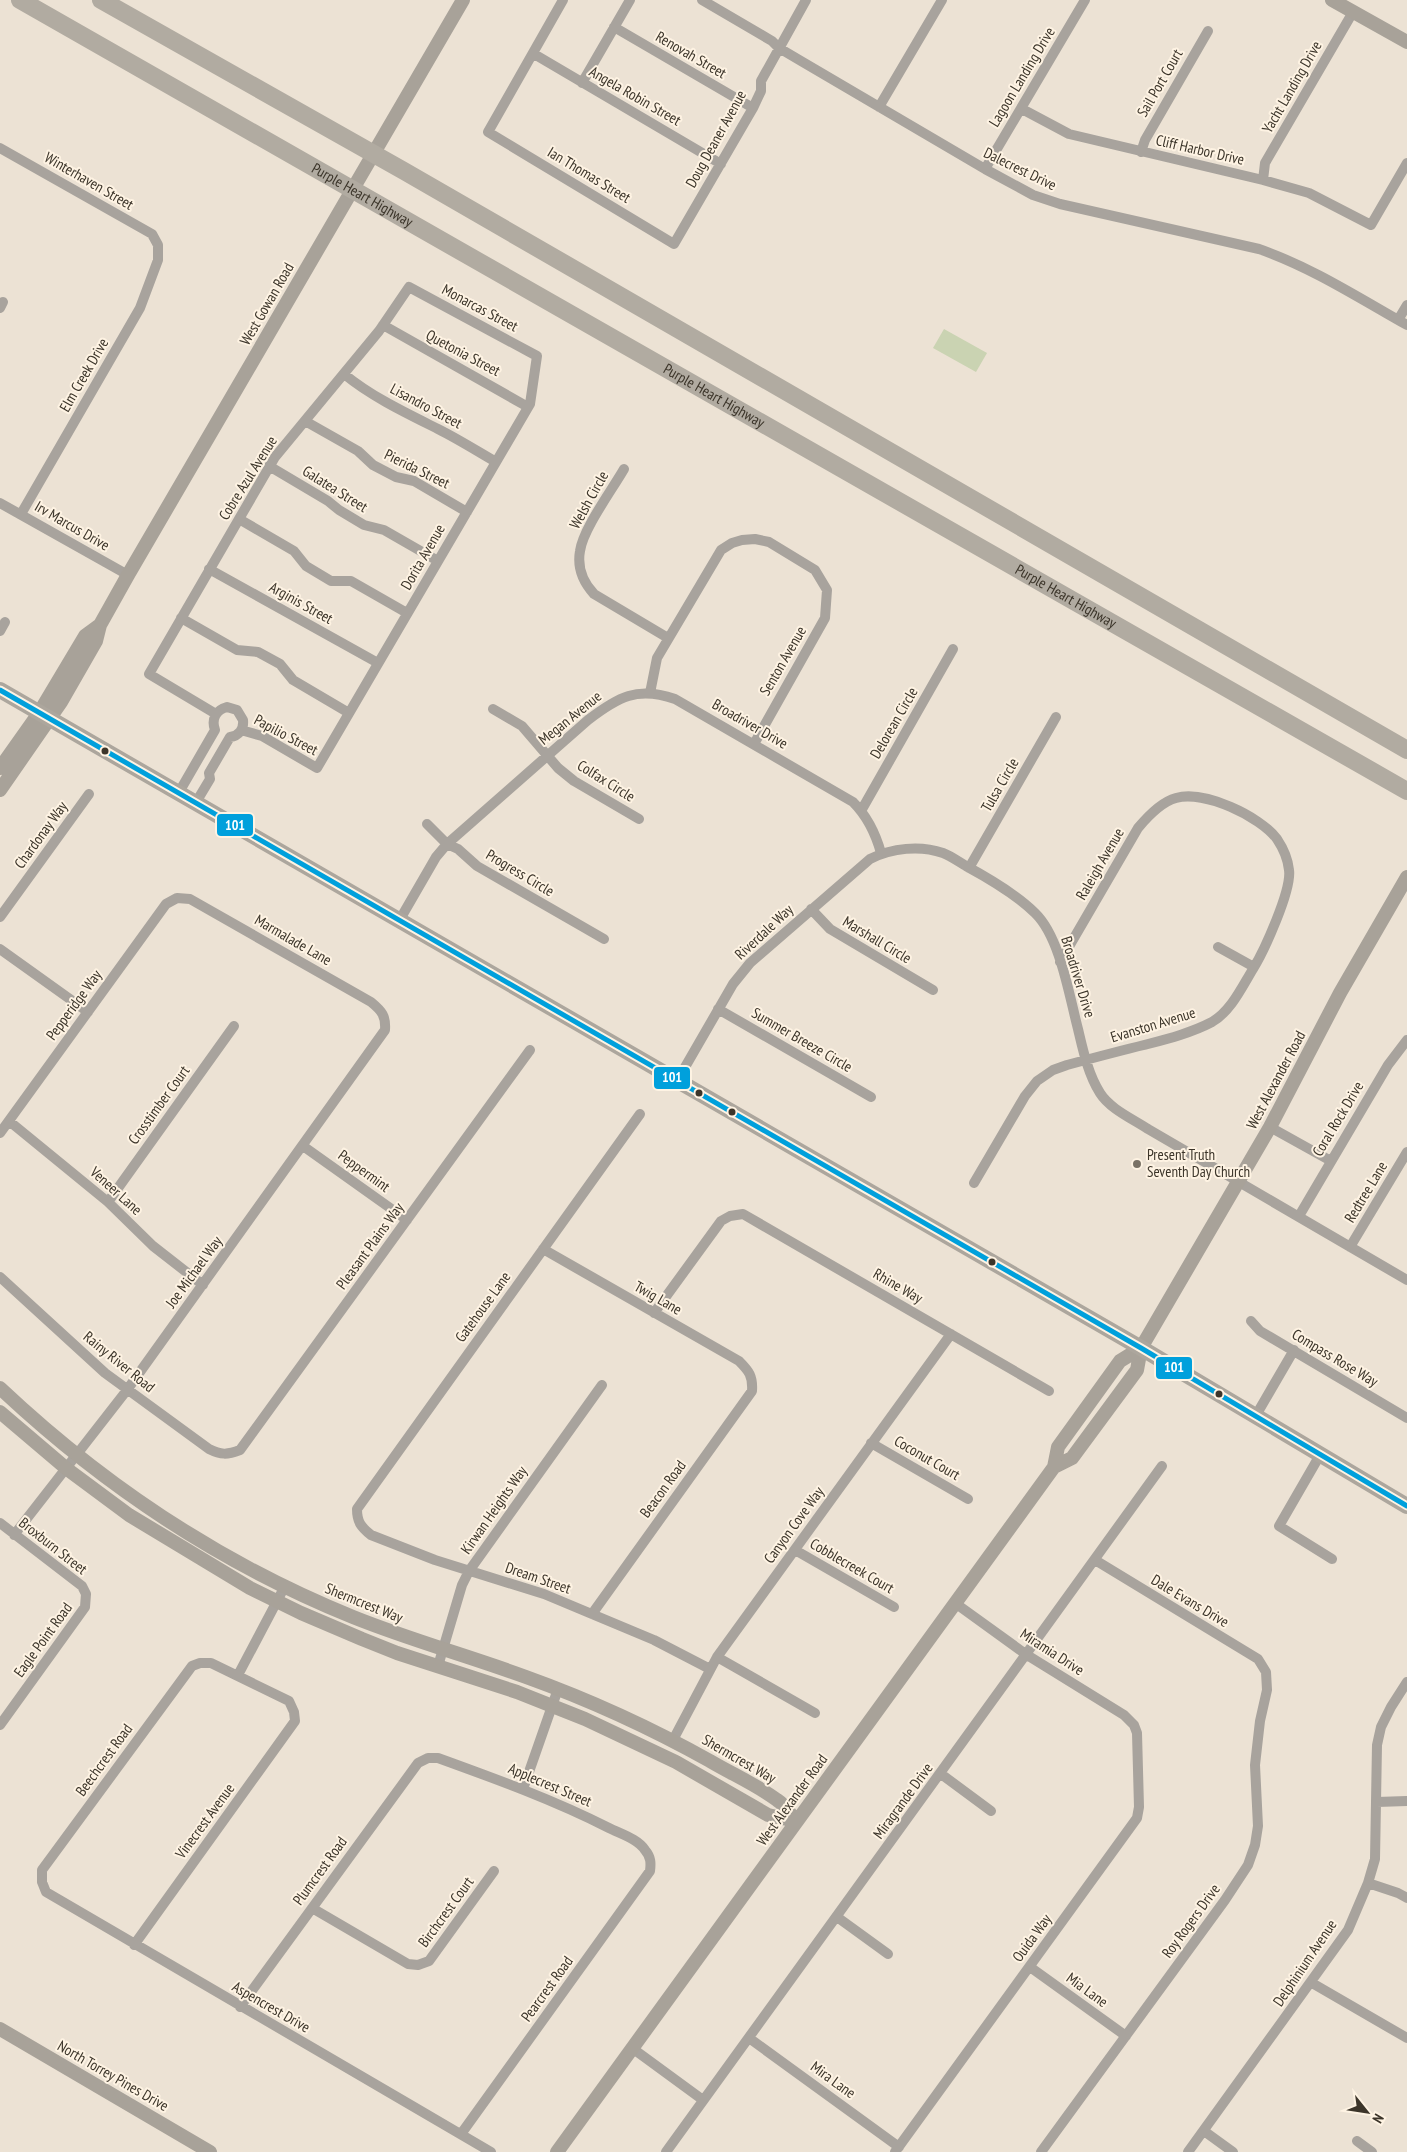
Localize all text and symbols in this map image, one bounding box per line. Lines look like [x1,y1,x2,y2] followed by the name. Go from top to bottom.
[984,23,1059,130] street label: Lagoon Landing Drive
[653,27,730,82] street label: Renovah Street
[1258,37,1326,136] street label: Yacht Landing Drive
[1133,46,1187,120] street label: Sail Port Court
[586,62,684,129] street label: Angela Robin Street
[681,87,750,191] street label: Doug Deaner Avenue
[1154,130,1246,169] street label: Cliff Harbor Drive
[544,142,634,207] street label: Ian Thomas Street
[981,143,1060,194] street label: Dalecrest Drive
[41,147,137,214] street label: Winterhaven Street
[309,158,417,231] street label: Purple Heart Highway
[235,259,298,348] street label: West Gowan Road
[439,280,522,336] street label: Monarcas Street
[423,325,504,380] street label: Quetonia Street
[55,335,112,415] street label: Elm Creek Drive
[660,359,769,432] street label: Purple Heart Highway
[387,379,465,432] street label: Lisandro Street
[214,432,281,523] street label: Cobre Azul Avenue
[381,445,453,493] street label: Pierida Street
[299,461,371,516] street label: Galatea Street
[565,467,612,532] street label: Welsh Circle
[31,497,113,555] street label: Irv Marcus Drive
[396,521,449,593] street label: Dorita Avenue
[1012,560,1120,633] street label: Purple Heart Highway
[266,577,337,628] street label: Arginis Street
[755,623,810,699] street label: Senton Avenue
[865,684,922,762] street label: Delorean Circle
[534,687,605,749] street label: Megan Avenue
[709,694,791,753] street label: Broadriver Drive
[251,710,321,759] street label: Papilio Street
[100,746,110,756] unlabelled marker
[977,754,1023,815] street label: Tulsa Circle
[574,755,639,806] street label: Colfax Circle
[10,797,72,872] street label: Chardonay Way
[216,813,254,837] line badge: 101
[225,816,245,834] text: 101
[1071,824,1128,903] street label: Raleigh Avenue
[483,845,558,900] street label: Progress Circle
[731,900,797,963] street label: Riverdale Way
[251,910,335,969] street label: Marmalade Lane
[839,912,915,967] street label: Marshall Circle
[1057,934,1100,1020] street label: Broadriver Drive
[42,965,106,1044] street label: Pepperidge Way
[749,1003,856,1076] street label: Summer Breeze Circle
[1108,1003,1198,1046] street label: Evanston Avenue
[1242,1027,1309,1132] street label: West Alexander Road
[124,1062,193,1148] street label: Crosstimber Court
[653,1066,691,1090] line badge: 101
[662,1068,682,1086] text: 101
[1308,1078,1367,1160] street label: Coral Rock Drive
[694,1088,704,1098] unlabelled marker
[727,1107,737,1117] unlabelled marker
[335,1145,394,1196] street label: Peppermint
[1147,1145,1250,1181] place label: Present Truth Seventh Day Church
[1131,1158,1143,1170] marker: Present Truth Seventh Day Church
[1340,1158,1391,1226] street label: Redtree Lane
[86,1162,146,1219] street label: Veneer Lane
[332,1198,408,1293] street label: Pleasant Plains Way
[161,1232,226,1312] street label: Joe Michael Way
[987,1257,997,1267] unlabelled marker
[870,1264,927,1307] street label: Rhine Way
[451,1268,515,1346] street label: Gatehouse Lane
[631,1276,685,1319] street label: Twig Lane
[1289,1324,1382,1391] street label: Compass Rose Way
[80,1327,159,1396] street label: Rainy River Road
[1155,1356,1193,1380] line badge: 101
[1164,1358,1184,1376] text: 101
[1214,1389,1224,1399] unlabelled marker
[891,1431,964,1484] street label: Coconut Court
[635,1456,690,1521] street label: Beacon Road
[456,1462,531,1557] street label: Kirwan Heights Way
[759,1482,828,1567] street label: Canyon Cove Way
[15,1513,91,1578] street label: Broxburn Street
[807,1534,898,1597] street label: Cobblecreek Court
[503,1557,573,1598] street label: Dream Street
[1148,1570,1232,1631] street label: Dale Evans Drive
[323,1578,406,1627] street label: Shermcrest Way
[9,1599,76,1681] street label: Eagle Point Road
[1017,1624,1088,1679] street label: Miramia Drive
[71,1720,136,1800] street label: Beechcrest Road
[699,1730,780,1787] street label: Shermcrest Way
[752,1750,831,1849] street label: West Alexander Road
[506,1758,595,1811] street label: Applecrest Street
[869,1759,937,1842] street label: Miragrande Drive
[170,1779,238,1863] street label: Vinecrest Avenue
[288,1833,351,1909] street label: Plumcrest Road
[414,1873,478,1951] street label: Birchcrest Court
[1157,1880,1224,1961] street label: Roy Rogers Drive
[1008,1910,1056,1965] street label: Ouida Way
[1269,1916,1341,2010] street label: Delphinium Avenue
[517,1952,577,2025] street label: Pearcrest Road
[1063,1968,1112,2011] street label: Mia Lane
[229,1977,314,2036] street label: Aspencrest Drive
[54,2036,172,2115] street label: North Torrey Pines Drive
[807,2057,859,2102] street label: Mira Lane
[1342,2087,1392,2137] north arrow
[1369,2111,1388,2126] text: N

